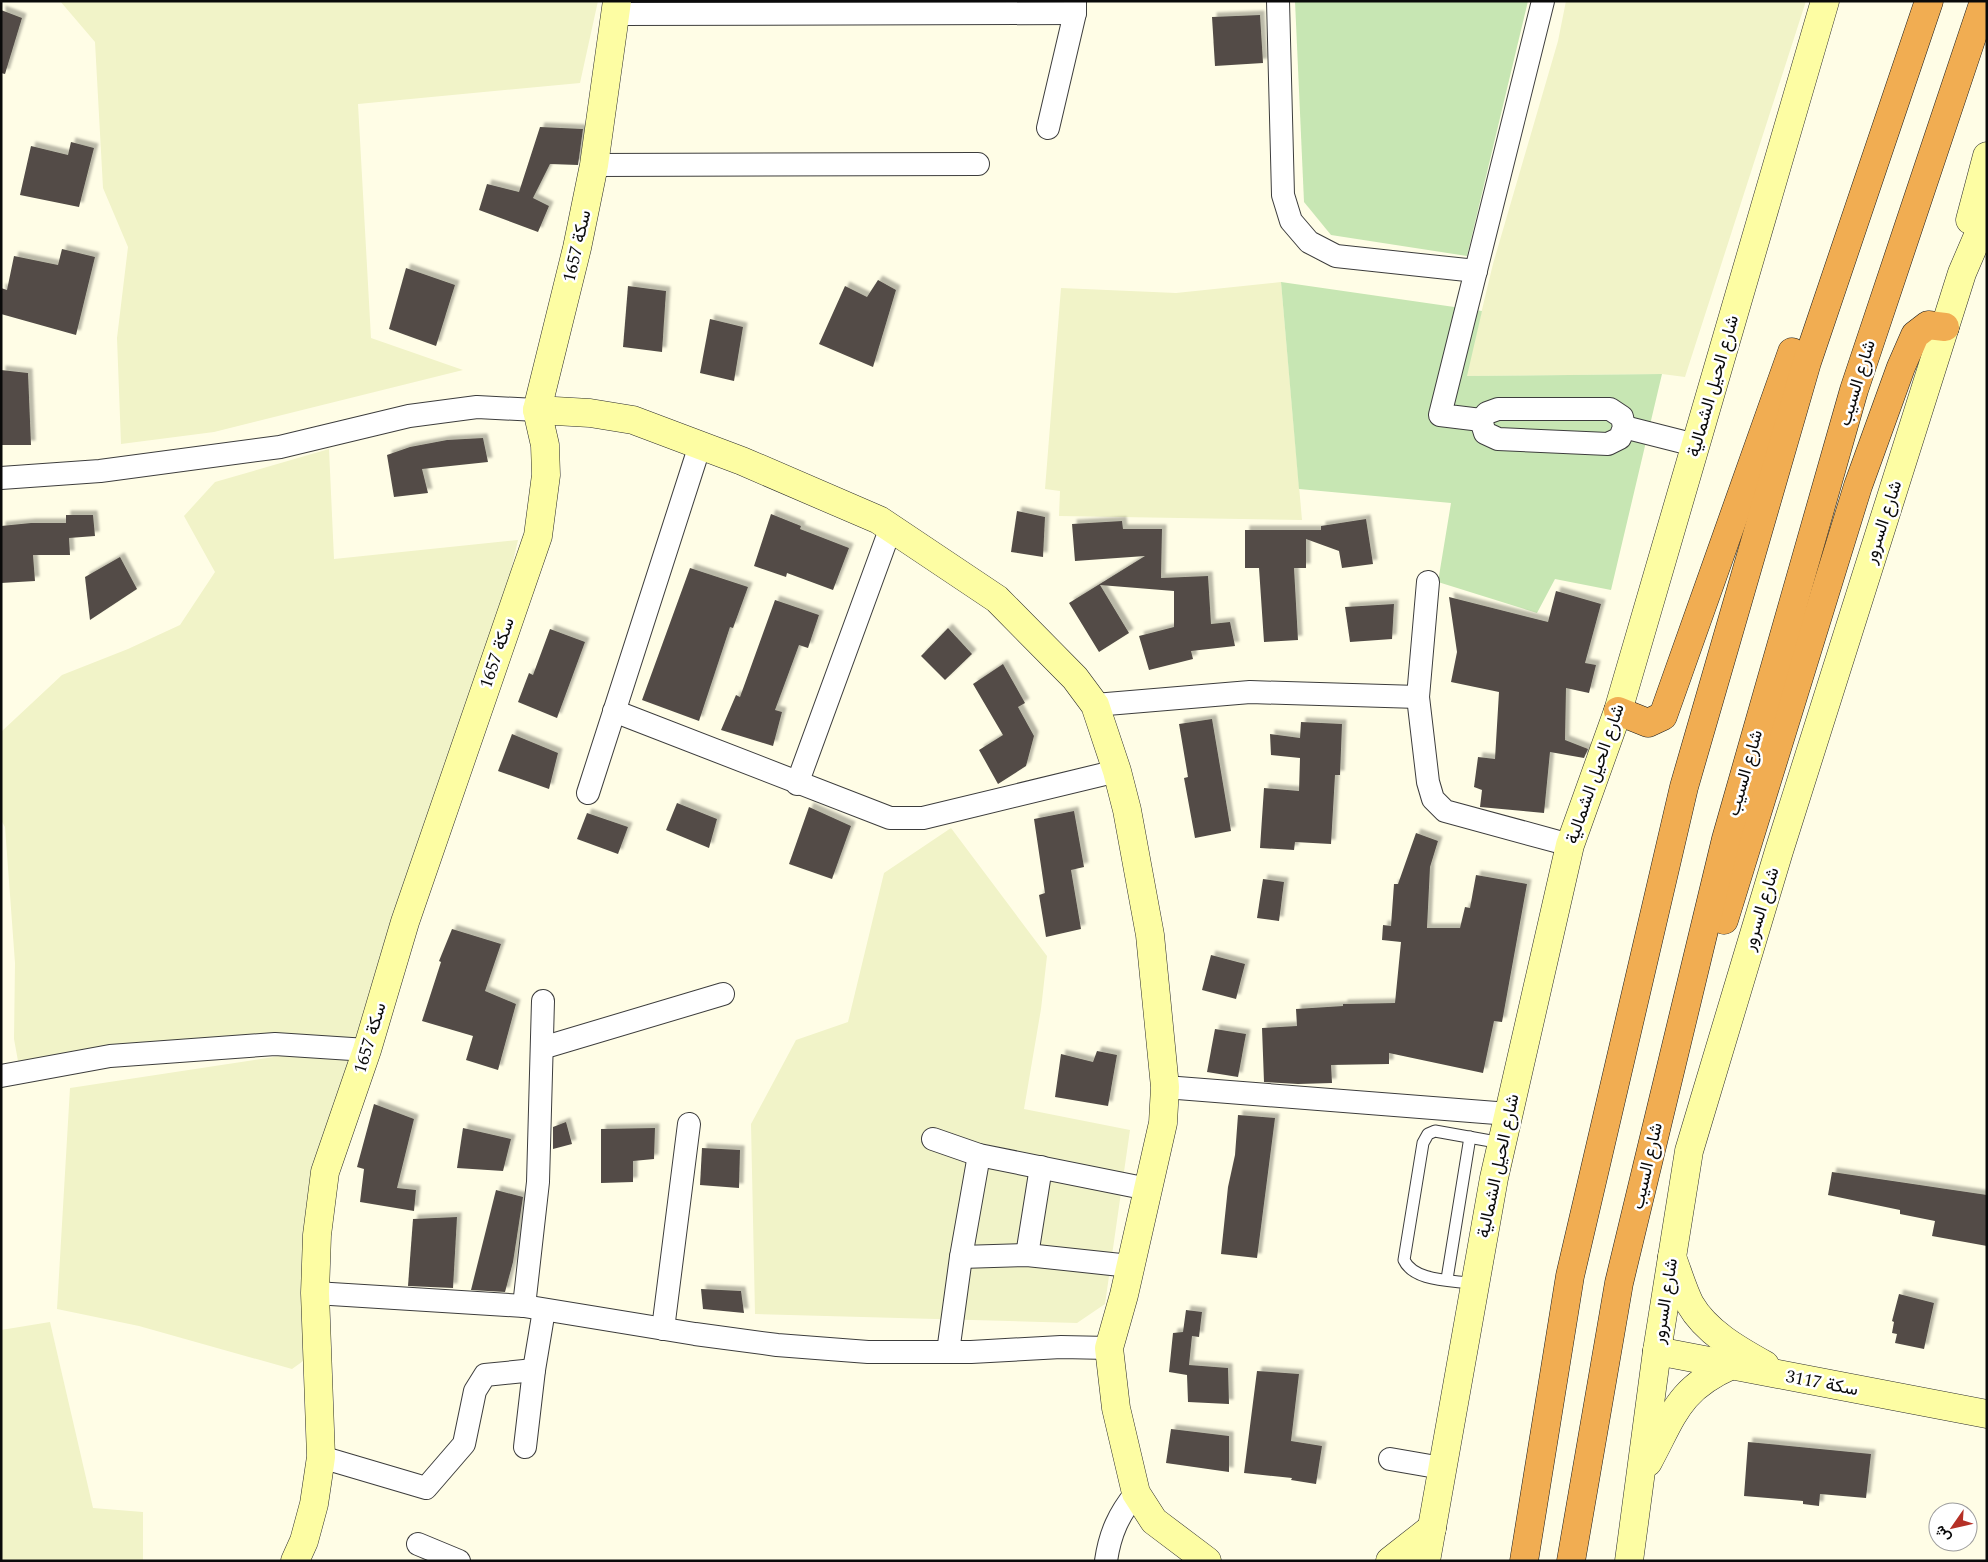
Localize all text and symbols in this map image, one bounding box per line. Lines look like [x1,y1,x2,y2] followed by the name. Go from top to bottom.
[556,207,598,285] street label: سكة 1657
[1680,312,1746,460] street label: شارع الحيل الشمالية
[1831,337,1883,429] street label: شارع السيب
[1857,477,1909,568] street label: شارع السرور
[472,614,522,692] street label: سكة 1657
[1558,700,1632,848] street label: شارع الحيل الشمالية
[1720,727,1770,819] street label: شارع السيب
[1735,864,1786,955] street label: شارع السرور
[346,999,394,1077] street label: سكة 1657
[1470,1091,1526,1241] street label: شارع الحيل الشمالية
[1624,1120,1670,1212] street label: شارع السيب
[1645,1256,1685,1347] street label: شارع السرور
[1783,1363,1861,1403] street label: سكة 3117
[1928,1502,1978,1552] north arrow
[1929,1521,1956,1547] text: ش

